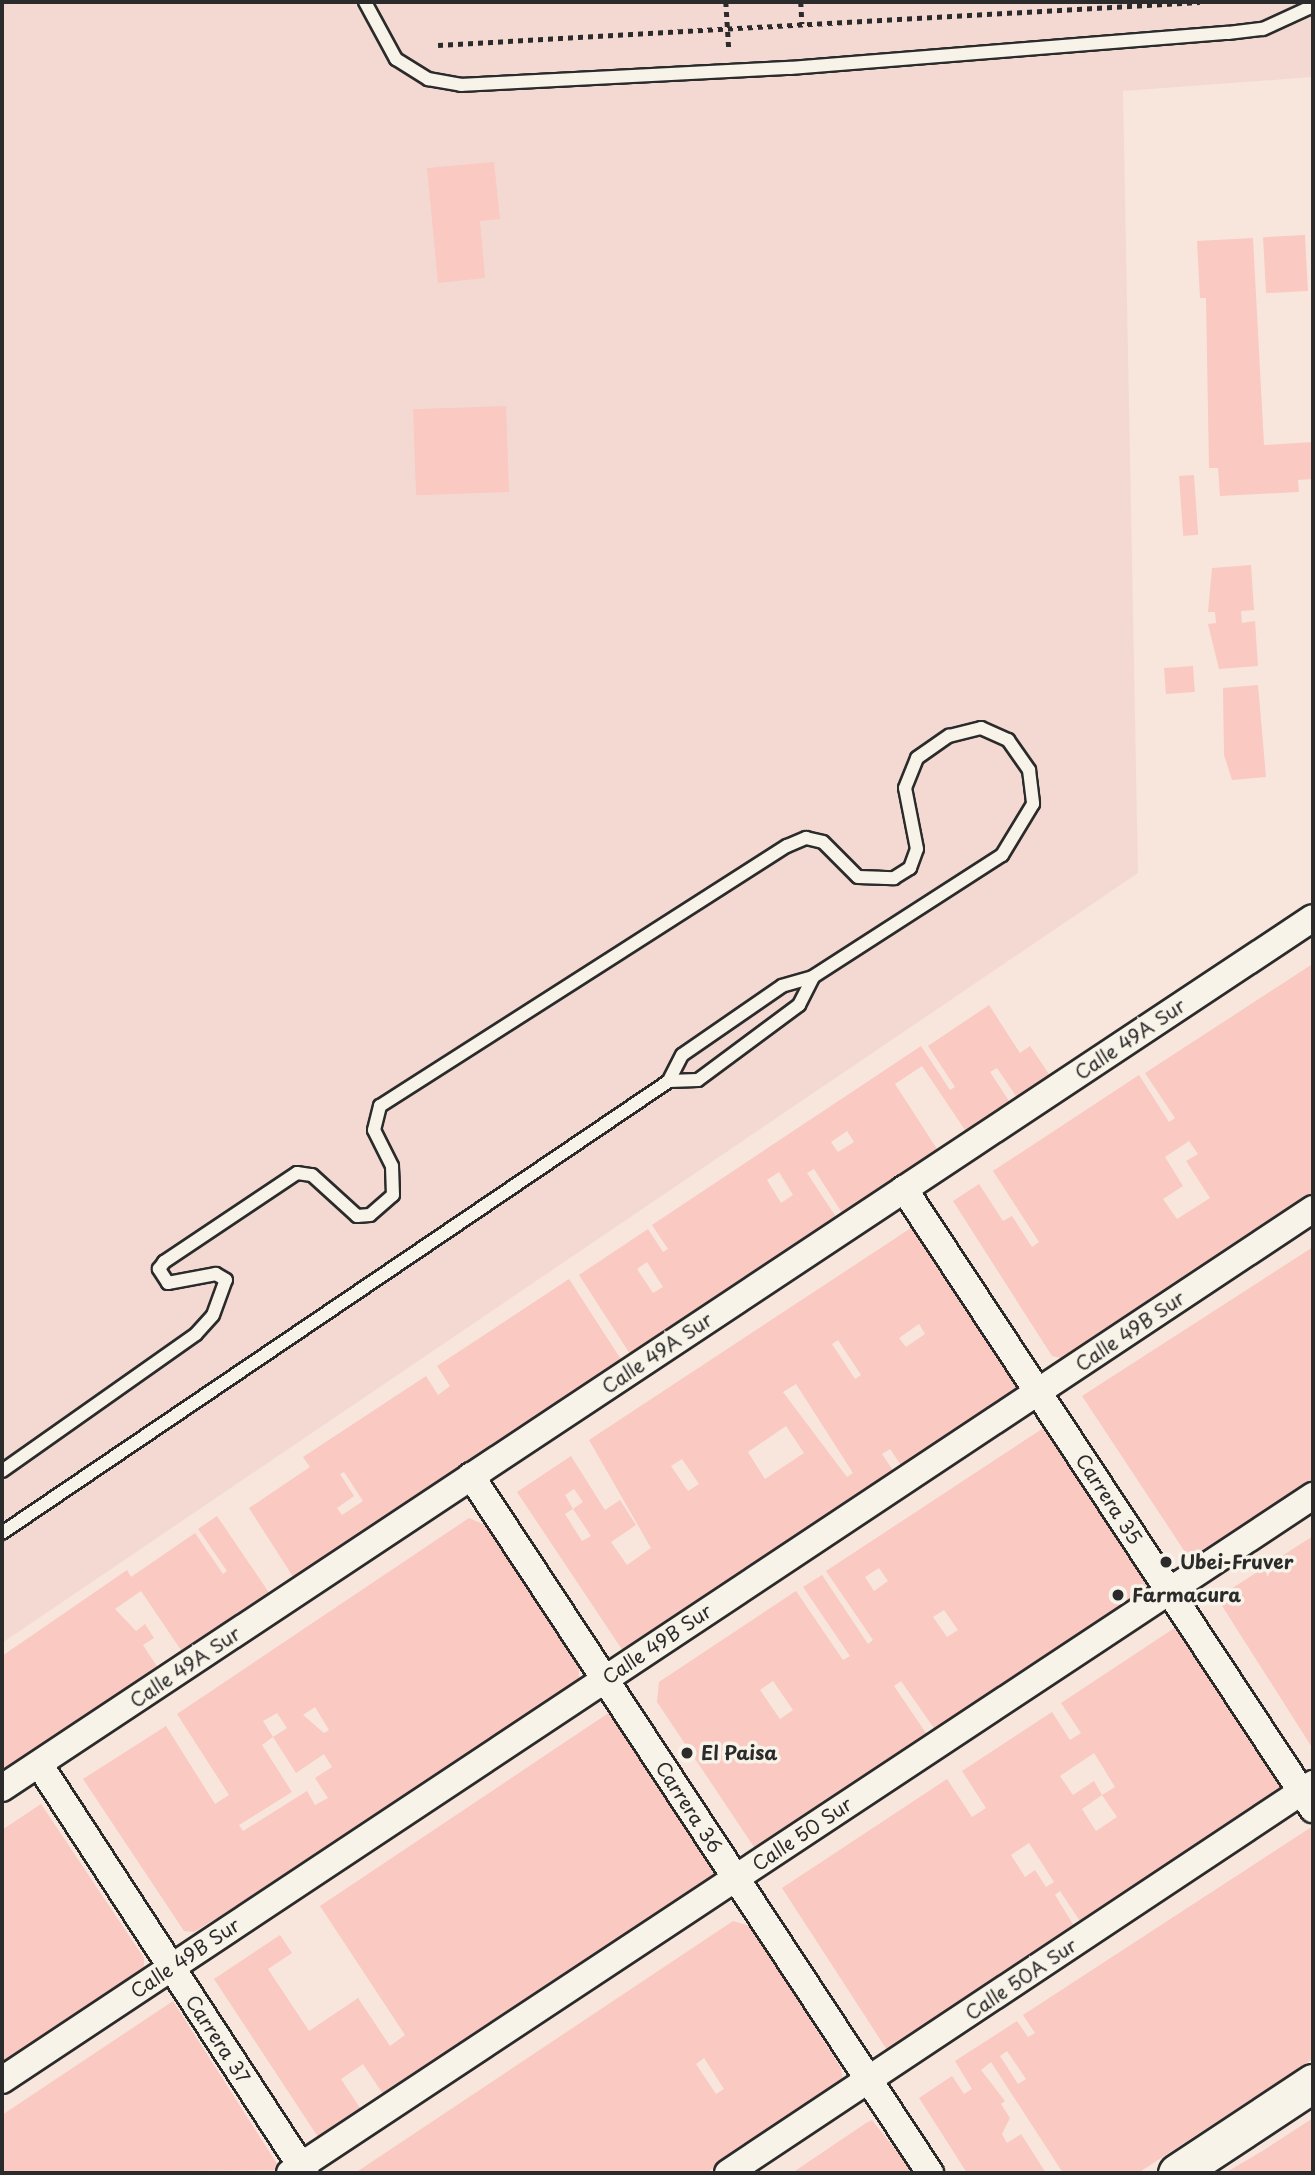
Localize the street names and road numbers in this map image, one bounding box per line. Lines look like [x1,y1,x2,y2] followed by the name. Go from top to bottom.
[1071,994,1189,1084] street label: Calle 49A Sur
[1071,1286,1189,1376] street label: Calle 49B Sur
[598,1308,716,1398] street label: Calle 49A Sur
[1071,1450,1147,1548] street label: Carrera 35
[598,1599,716,1689] street label: Calle 49B Sur
[126,1622,244,1712] street label: Calle 49A Sur
[651,1757,727,1857] street label: Carrera 36
[748,1792,856,1876] street label: Calle 50 Sur
[126,1913,244,2003] street label: Calle 49B Sur
[960,1933,1082,2025] street label: Calle 50A Sur
[181,1990,255,2088] street label: Carrera 37

